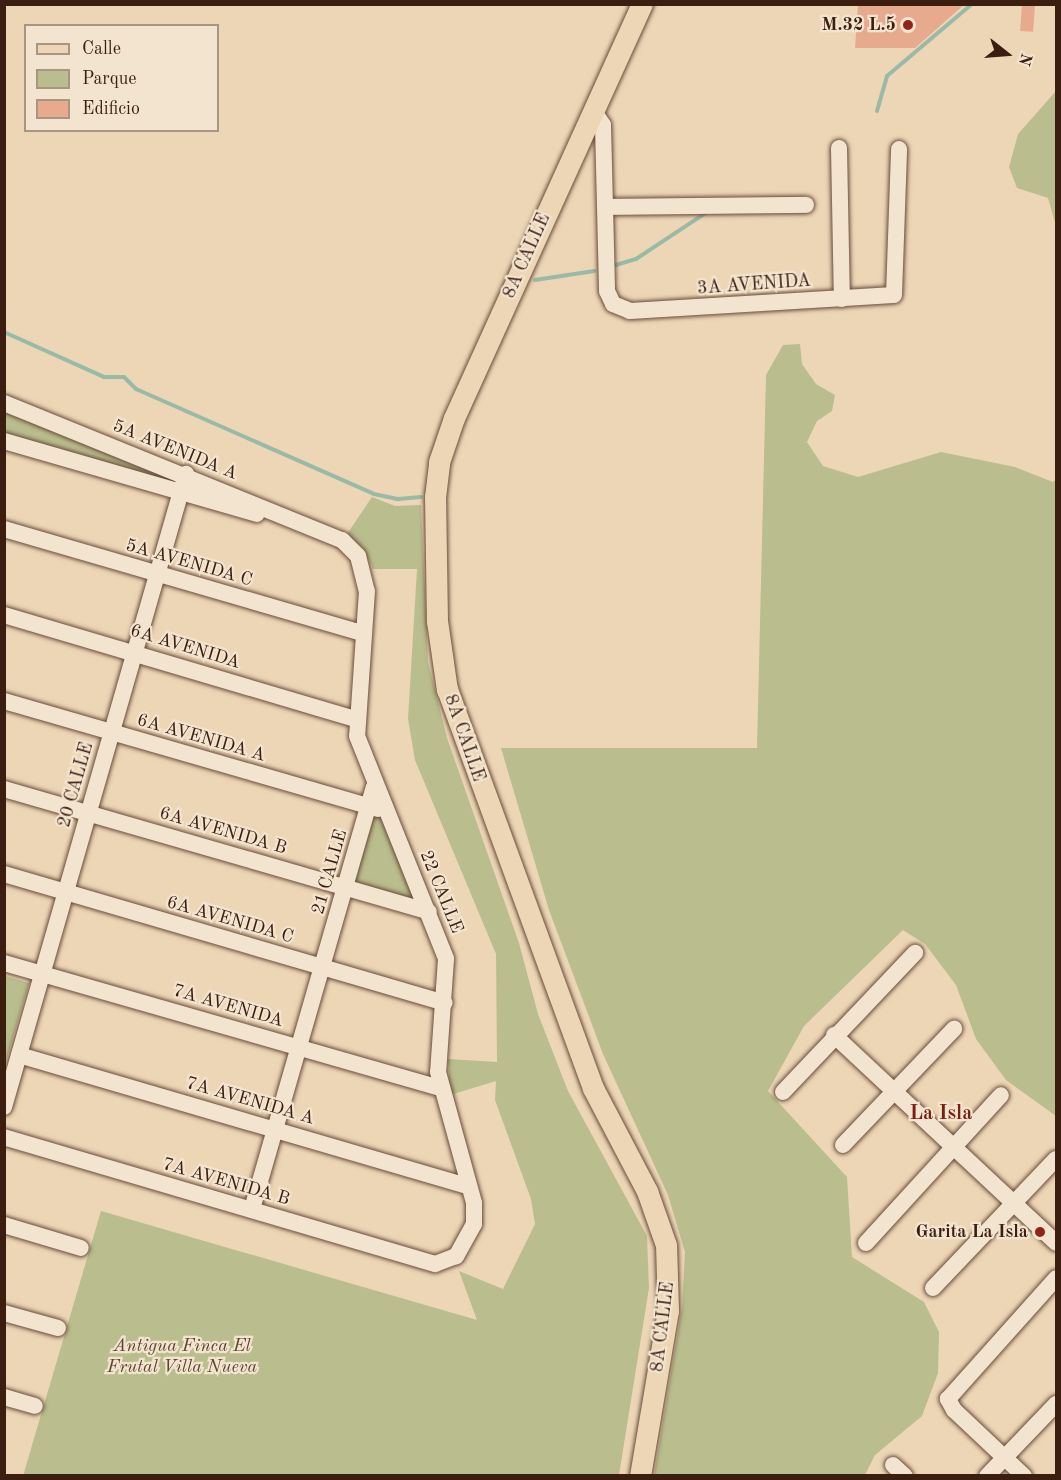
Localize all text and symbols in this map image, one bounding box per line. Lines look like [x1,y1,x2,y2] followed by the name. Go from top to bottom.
[821,14,896,36] place label: M.32 L.5
[901,18,915,32] marker: M.32 L.5
[24,24,219,132] legend
[977,24,1037,84] north arrow
[82,40,121,58] text: Calle
[1015,51,1034,67] text: N
[82,70,137,88] text: Parque
[82,100,140,118] text: Edificio
[499,210,555,302] street label: 8A CALLE
[696,270,812,300] street label: 3A AVENIDA
[109,415,241,485] street label: 5A AVENIDA A
[123,535,255,591] street label: 5A AVENIDA C
[127,620,243,674] street label: 6A AVENIDA
[439,692,489,784] street label: 8A CALLE
[134,709,268,767] street label: 6A AVENIDA A
[54,740,98,830] street label: 20 CALLE
[157,803,289,859] street label: 6A AVENIDA B
[308,827,352,917] street label: 21 CALLE
[415,847,467,937] street label: 22 CALLE
[164,892,296,948] street label: 6A AVENIDA C
[170,980,286,1032] street label: 7A AVENIDA
[183,1072,317,1130] street label: 7A AVENIDA A
[910,1102,972,1126] district label: La Isla
[160,1154,292,1210] street label: 7A AVENIDA B
[915,1221,1028,1243] place label: Garita La Isla
[1033,1225,1047,1239] marker: Garita La Isla
[647,1281,679,1373] street label: 8A CALLE
[107,1336,257,1378] park label: Antigua Finca El Frutal Villa Nueva

